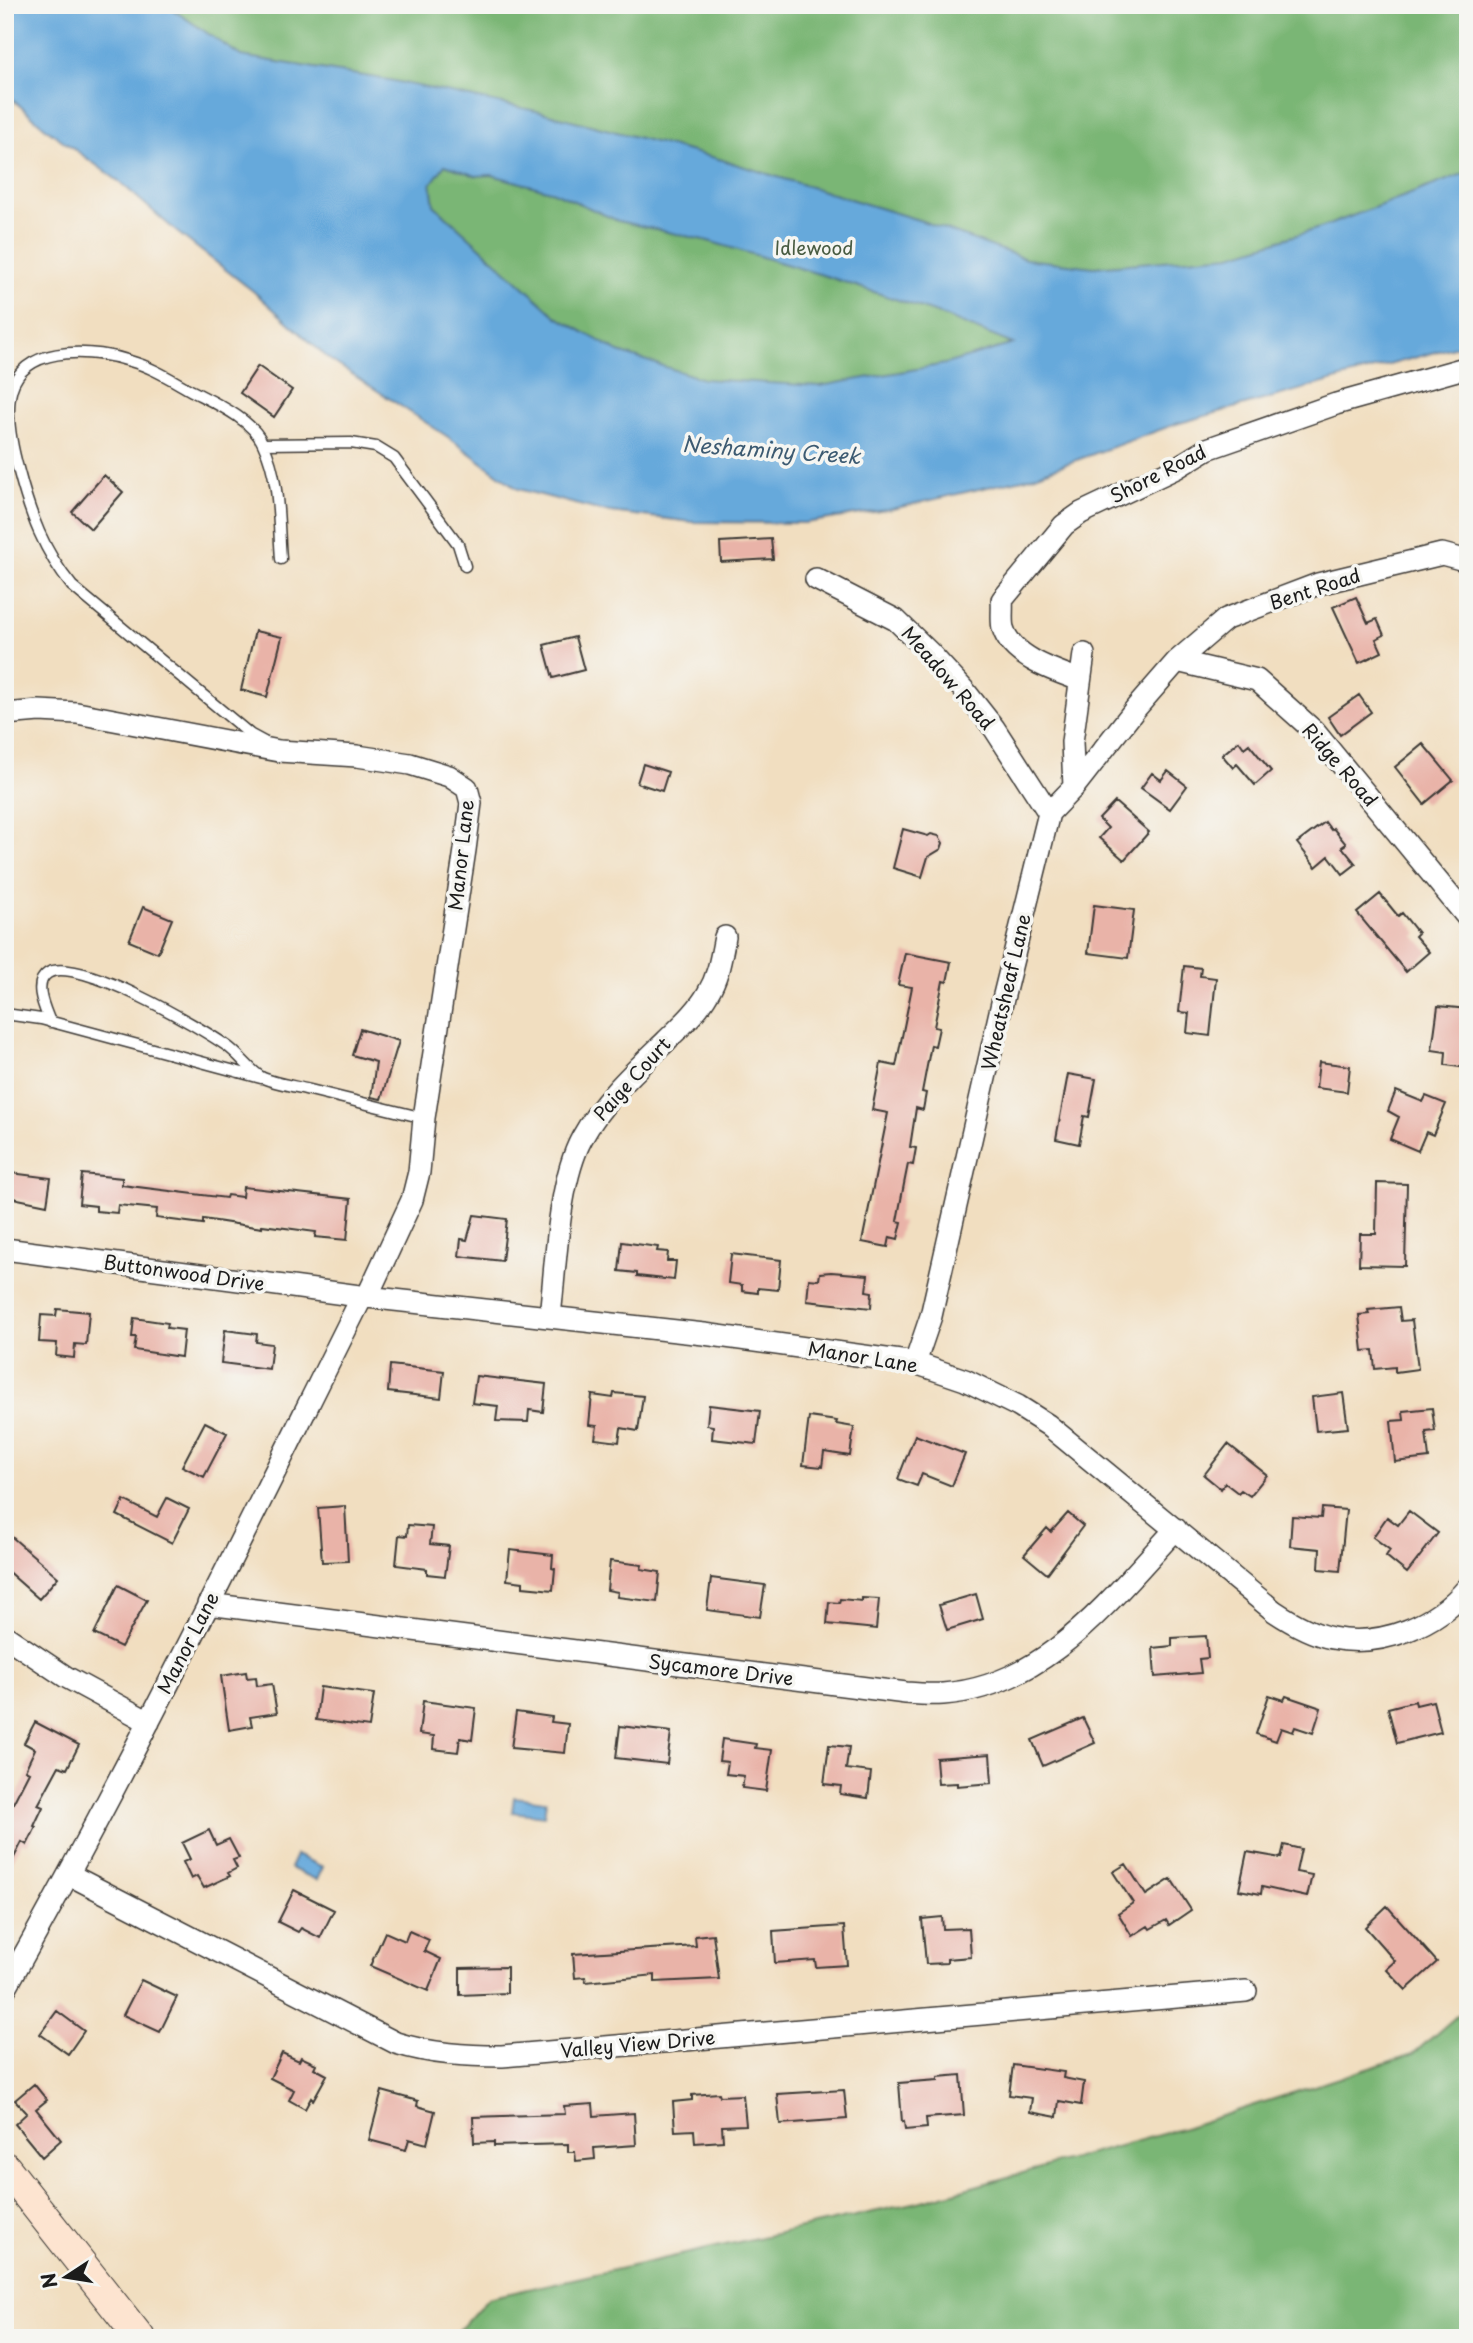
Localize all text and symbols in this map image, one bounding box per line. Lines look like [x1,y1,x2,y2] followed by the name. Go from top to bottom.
[774,233,854,261] park label: Idlewood
[681,427,863,471] water label: Neshaminy Creek
[1105,437,1211,509] street label: Shore Road
[1266,560,1364,616] street label: Bent Road
[896,619,1002,735] street label: Meadow Road
[1297,716,1385,812] street label: Ridge Road
[440,798,480,912] street label: Manor Lane
[973,911,1037,1073] street label: Wheatsheaf Lane
[586,1030,677,1126] street label: Paige Court
[102,1247,266,1297] street label: Buttonwood Drive
[806,1333,920,1379] street label: Manor Lane
[149,1587,225,1699] street label: Manor Lane
[647,1646,795,1692] street label: Sycamore Drive
[559,2022,716,2064] street label: Valley View Drive
[32,2242,102,2312] north arrow
[33,2270,64,2291] text: N

